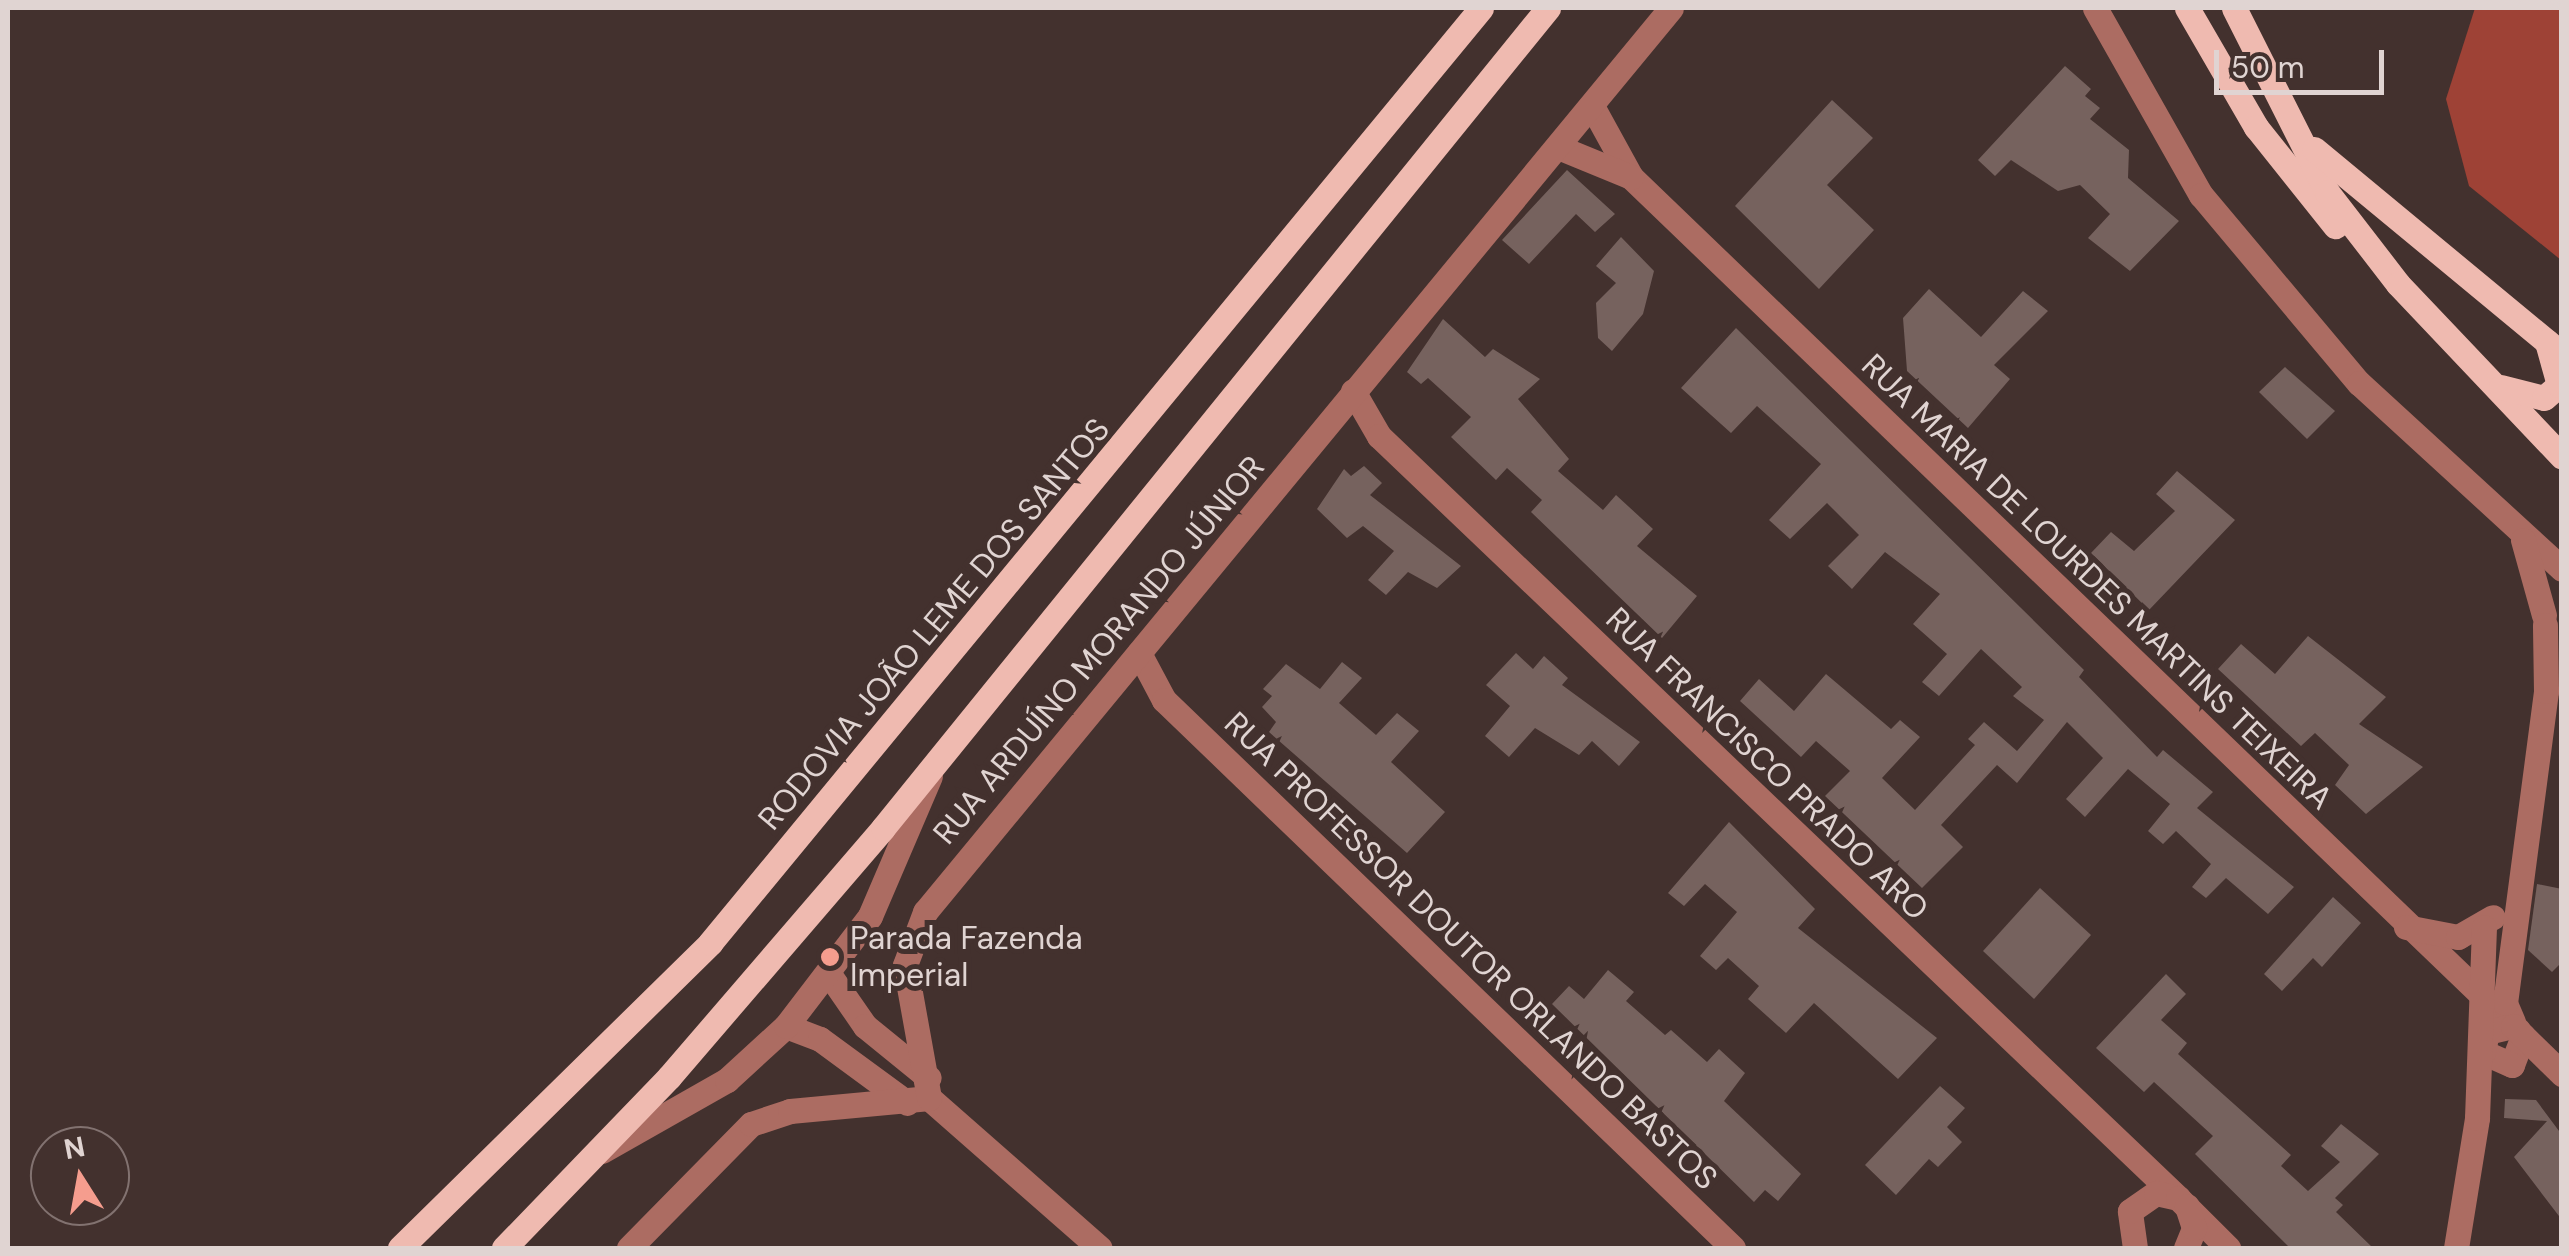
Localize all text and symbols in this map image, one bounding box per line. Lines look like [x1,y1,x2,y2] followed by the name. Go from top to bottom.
[2219,30,2389,92] scale bar
[2231,48,2305,87] text: 50 m
[1854,346,2340,818] street label: RUA MARIA DE LOURDES MARTINS TEIXEIRA
[751,411,1117,837] street label: RODOVIA JOÃO LEME DOS SANTOS
[925,448,1273,852] street label: RUA ARDUÍNO MORANDO JÚNIOR
[1598,600,1936,928] street label: RUA FRANCISCO PRADO ARO
[1217,704,1725,1198] street label: RUA PROFESSOR DOUTOR ORLANDO BASTOS
[850,920,1083,995] place label: Parada Fazenda Imperial
[819,946,841,968] marker: Parada Fazenda Imperial
[30,1126,130,1226] north arrow
[61,1128,88,1168] text: N

